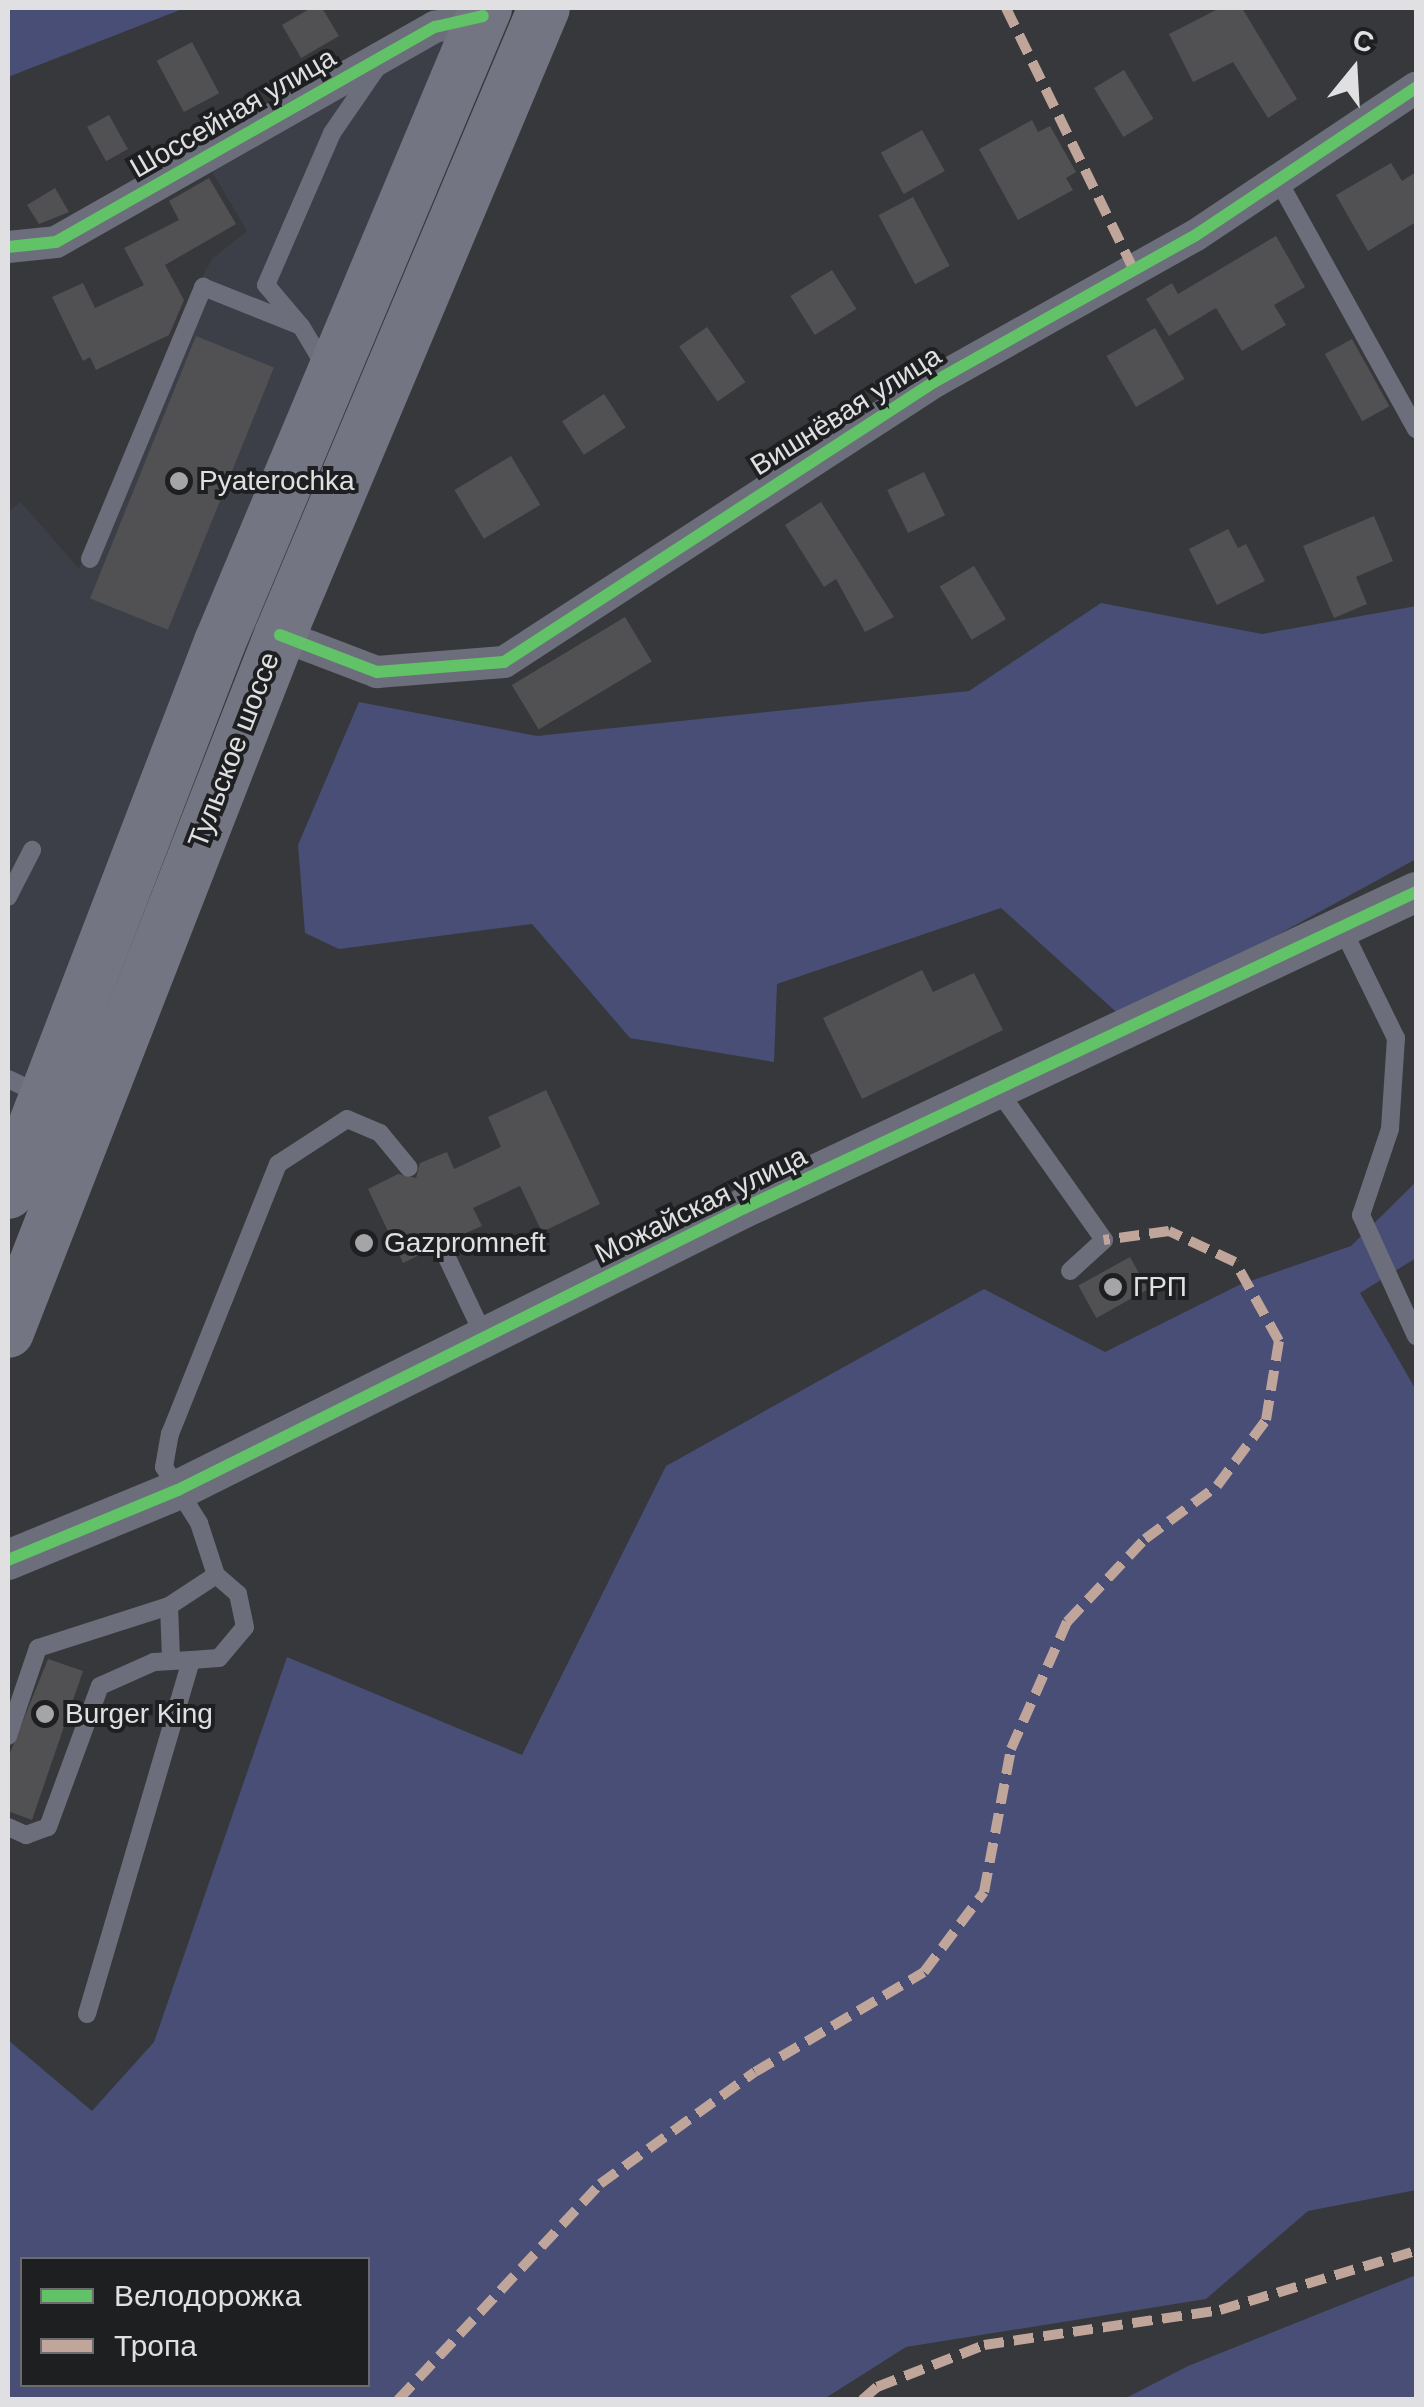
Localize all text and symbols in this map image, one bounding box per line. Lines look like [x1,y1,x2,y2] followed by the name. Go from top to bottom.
[1304,20,1404,120] north arrow
[1349,23,1378,59] text: С
[124,41,342,185] street label: Шоссейная улица
[745,339,947,483] street label: Вишнёвая улица
[199,464,355,498] place label: Pyaterochka
[168,470,190,492] marker: Pyaterochka
[181,647,287,853] street label: Тульское шоссе
[590,1139,812,1271] street label: Можайская улица
[384,1226,546,1260] place label: Gazpromneft
[353,1232,375,1254] marker: Gazpromneft
[1133,1270,1187,1304] place label: ГРП
[1102,1276,1124,1298] marker: ГРП
[65,1697,213,1731] place label: Burger King
[34,1703,56,1725] marker: Burger King
[20,2257,370,2387] legend
[114,2279,301,2312] text: Велодорожка
[114,2329,197,2362] text: Тропа

